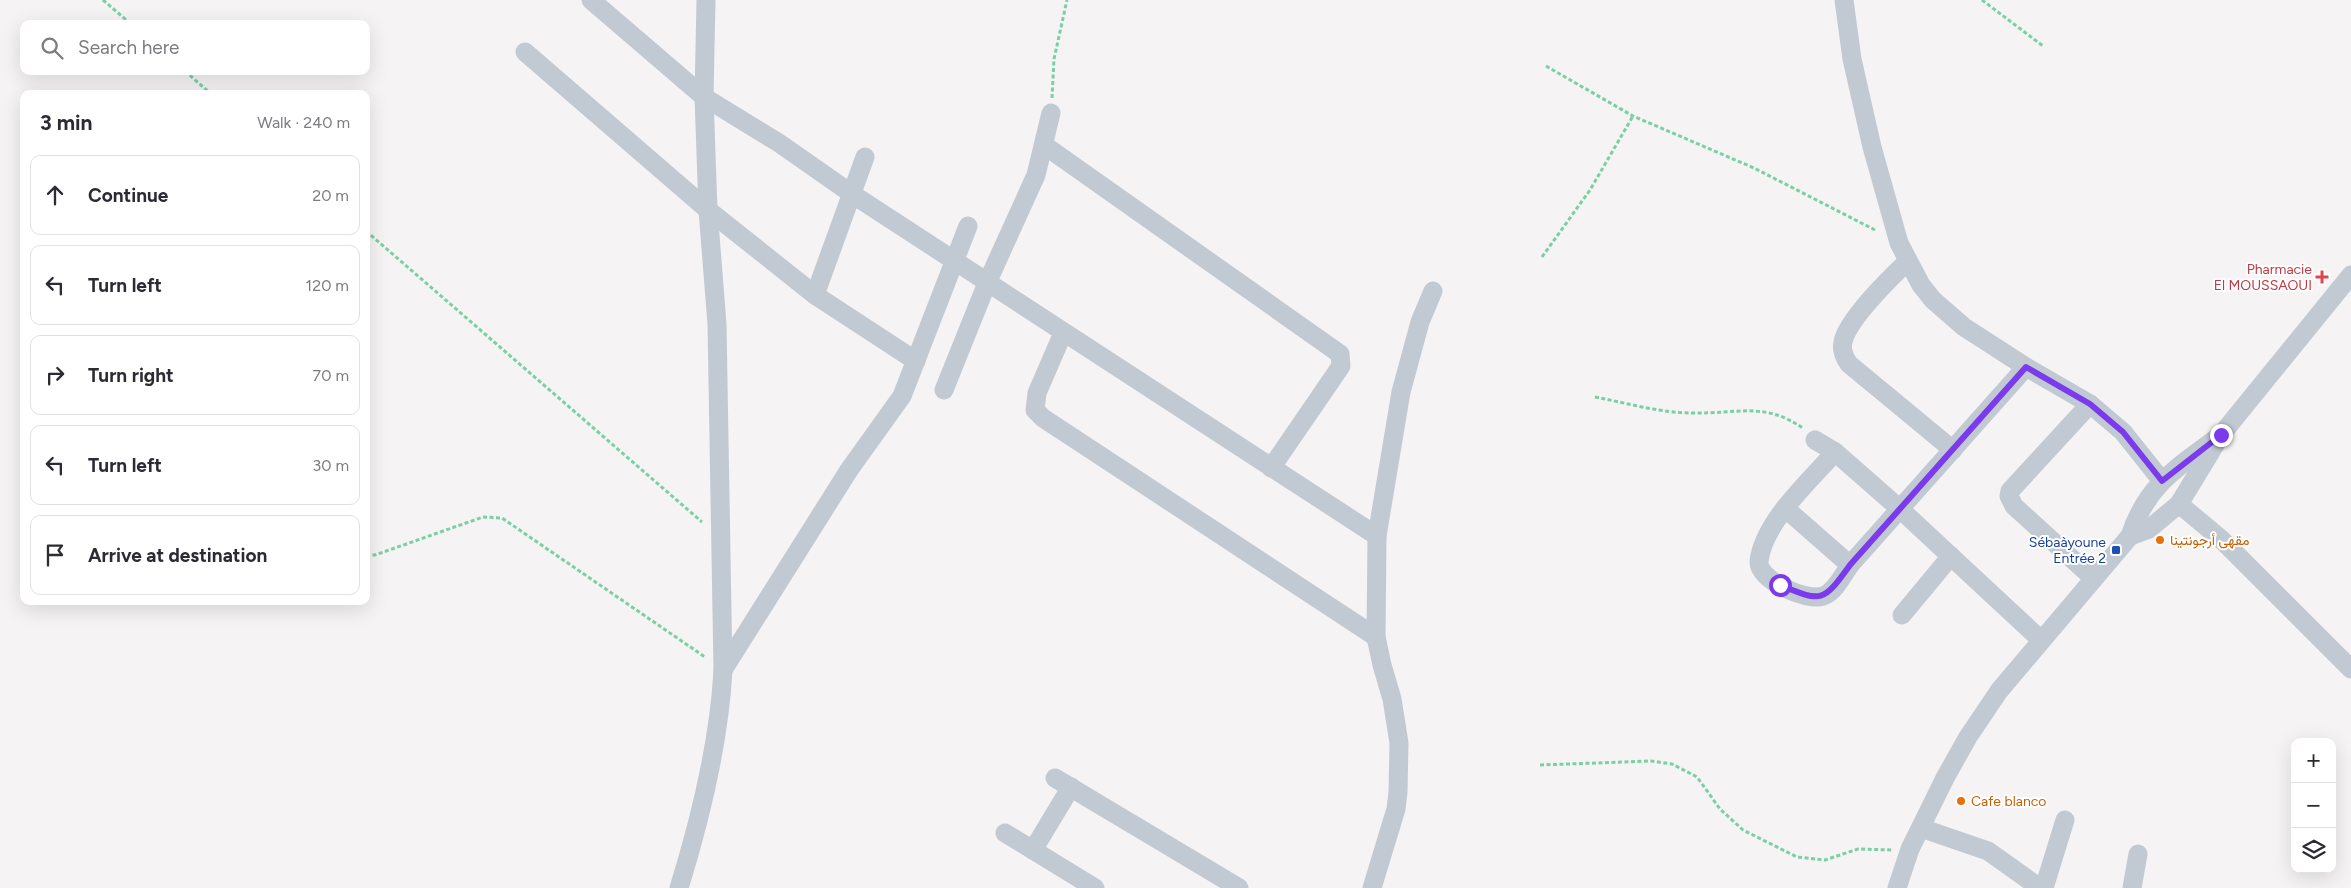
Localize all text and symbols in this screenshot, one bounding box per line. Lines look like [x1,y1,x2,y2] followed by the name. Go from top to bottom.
[20,20,370,75] search box
[38,34,66,62] icon: search
[78,36,180,59] text: Search here
[40,110,92,135] text: 3 min
[257,113,350,132] text: Walk · 240 m
[41,181,69,209] icon: ahead
[88,184,168,207] text: Continue
[312,186,349,205] text: 20 m
[2214,261,2312,294] place label: Pharmacie El MOUSSAOUI
[41,271,69,299] icon: left
[2316,271,2328,283] marker: Pharmacie El MOUSSAOUI
[88,274,162,297] text: Turn left
[306,276,349,295] text: 120 m
[41,361,69,389] icon: right
[88,364,174,387] text: Turn right
[313,366,349,385] text: 70 m
[2210,424,2233,447] route end
[41,451,69,479] icon: left
[88,454,162,477] text: Turn left
[312,456,349,475] text: 30 m
[2170,532,2250,549] place label: مقهى أرجونتينا
[2029,534,2106,567] place label: Sébaàyoune Entrée 2
[2154,534,2166,546] marker: مقهى أرجونتينا
[41,541,69,569] icon: arrive
[88,544,267,567] text: Arrive at destination
[2110,544,2122,556] marker: Sébaàyoune Entrée 2
[1769,574,1792,597] route start
[2291,738,2336,873] map controls
[2291,738,2336,783] button: +
[2291,783,2336,828] button: −
[1971,793,2046,810] place label: Cafe blanco
[1955,795,1967,807] marker: Cafe blanco
[2291,828,2336,873] button: layers

